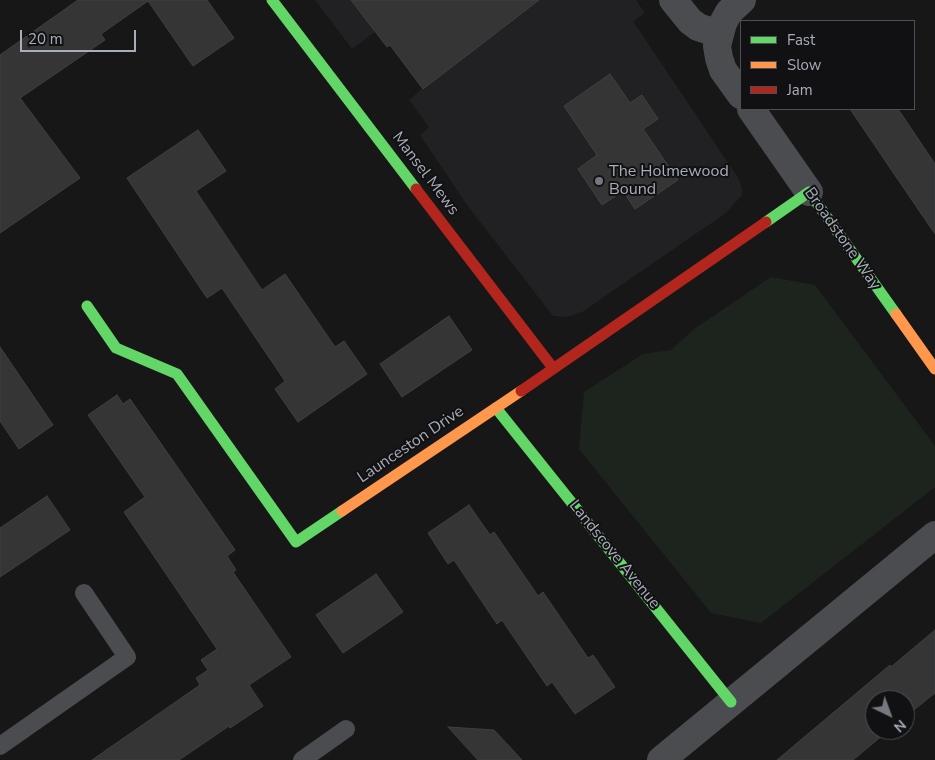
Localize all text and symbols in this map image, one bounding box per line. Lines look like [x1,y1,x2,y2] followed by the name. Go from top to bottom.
[22,20,139,52] scale bar
[740,20,915,110] legend
[28,29,63,49] text: 20 m
[787,30,815,50] text: Fast
[787,55,821,75] text: Slow
[787,80,813,100] text: Jam
[387,129,463,219] street label: Mansel Mews
[609,162,729,200] place label: The Holmewood Bound
[593,175,605,187] marker: The Holmewood Bound
[800,184,884,294] street label: Broadstone Way
[354,402,468,488] street label: Launceston Drive
[564,497,664,613] street label: Landscove Avenue
[865,690,915,740] north arrow
[889,715,910,736] text: N

